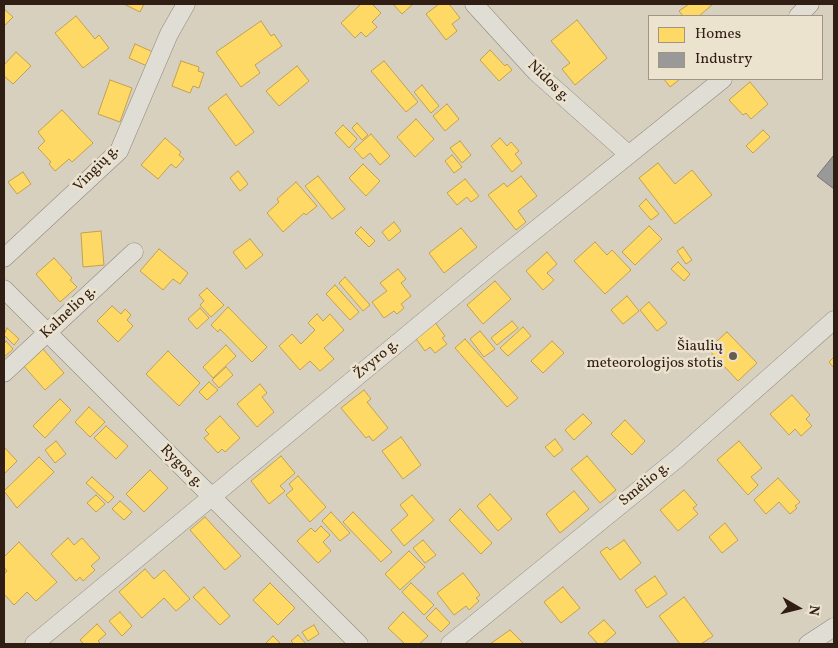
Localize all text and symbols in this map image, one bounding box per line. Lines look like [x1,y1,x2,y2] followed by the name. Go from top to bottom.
[648,15,823,80] legend
[695,24,741,45] text: Homes
[695,49,752,70] text: Industry
[523,57,573,107] street label: Nidos g.
[70,142,124,196] street label: Vingių g.
[37,283,101,343] street label: Kalnelio g.
[351,336,403,384] street label: Žvyro g.
[586,338,723,373] place label: Šiaulių meteorologijos stotis
[727,350,739,362] marker: Šiaulių meteorologijos stotis
[156,442,206,492] street label: Rygos g.
[616,459,674,511] street label: Smėlio g.
[773,583,823,633] north arrow
[803,604,823,617] text: N

